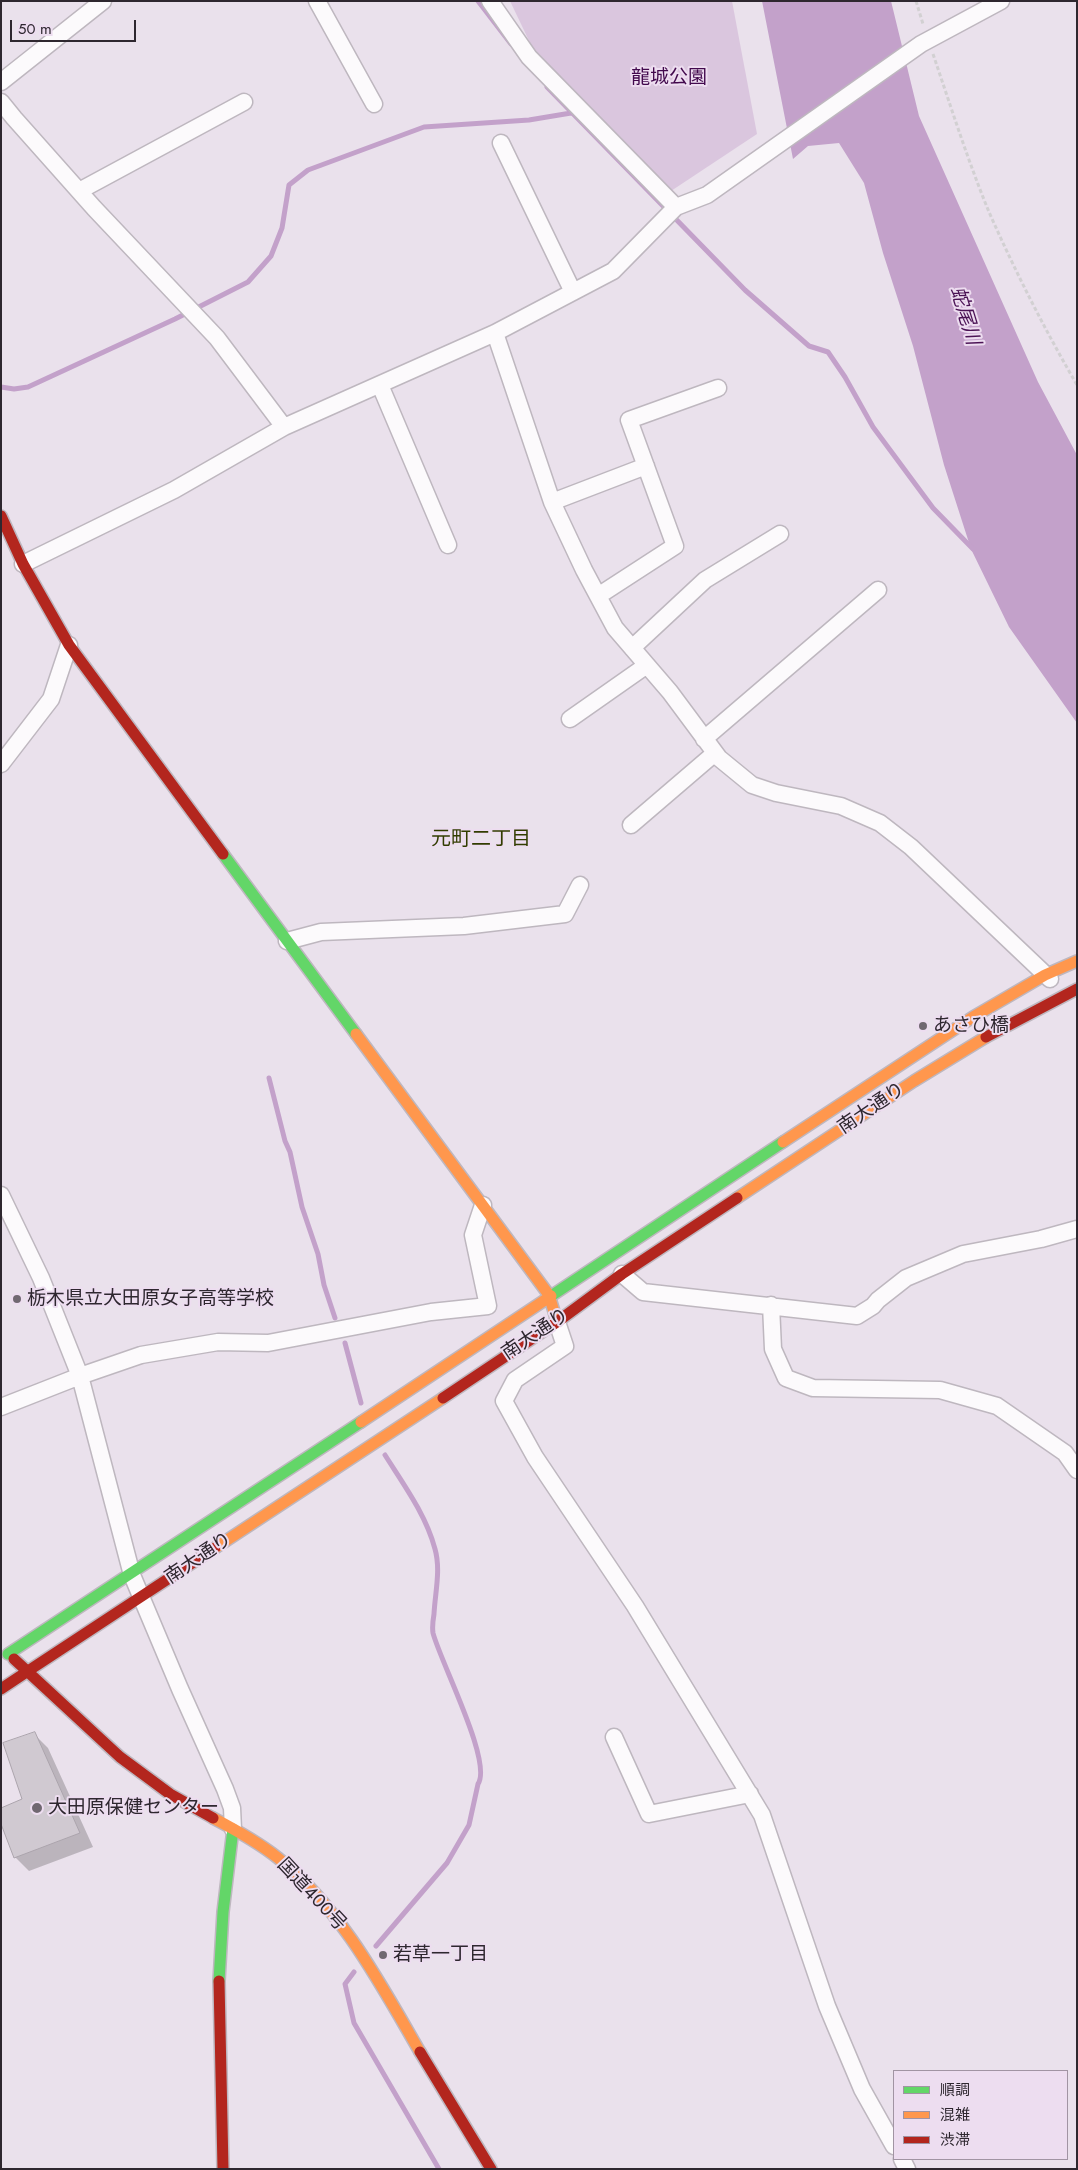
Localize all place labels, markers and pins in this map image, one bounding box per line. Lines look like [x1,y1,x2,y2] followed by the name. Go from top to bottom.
[933,1015,1009,1037] place label: あさひ橋
[917,1020,929,1032] marker: あさひ橋
[27,1288,274,1310] place label: 栃木県立大田原女子高等学校
[11,1293,23,1305] marker: 栃木県立大田原女子高等学校
[48,1797,219,1819] place label: 大田原保健センター
[30,1801,44,1815] marker: 大田原保健センター
[393,1944,488,1966] place label: 若草一丁目
[377,1949,389,1961] marker: 若草一丁目

